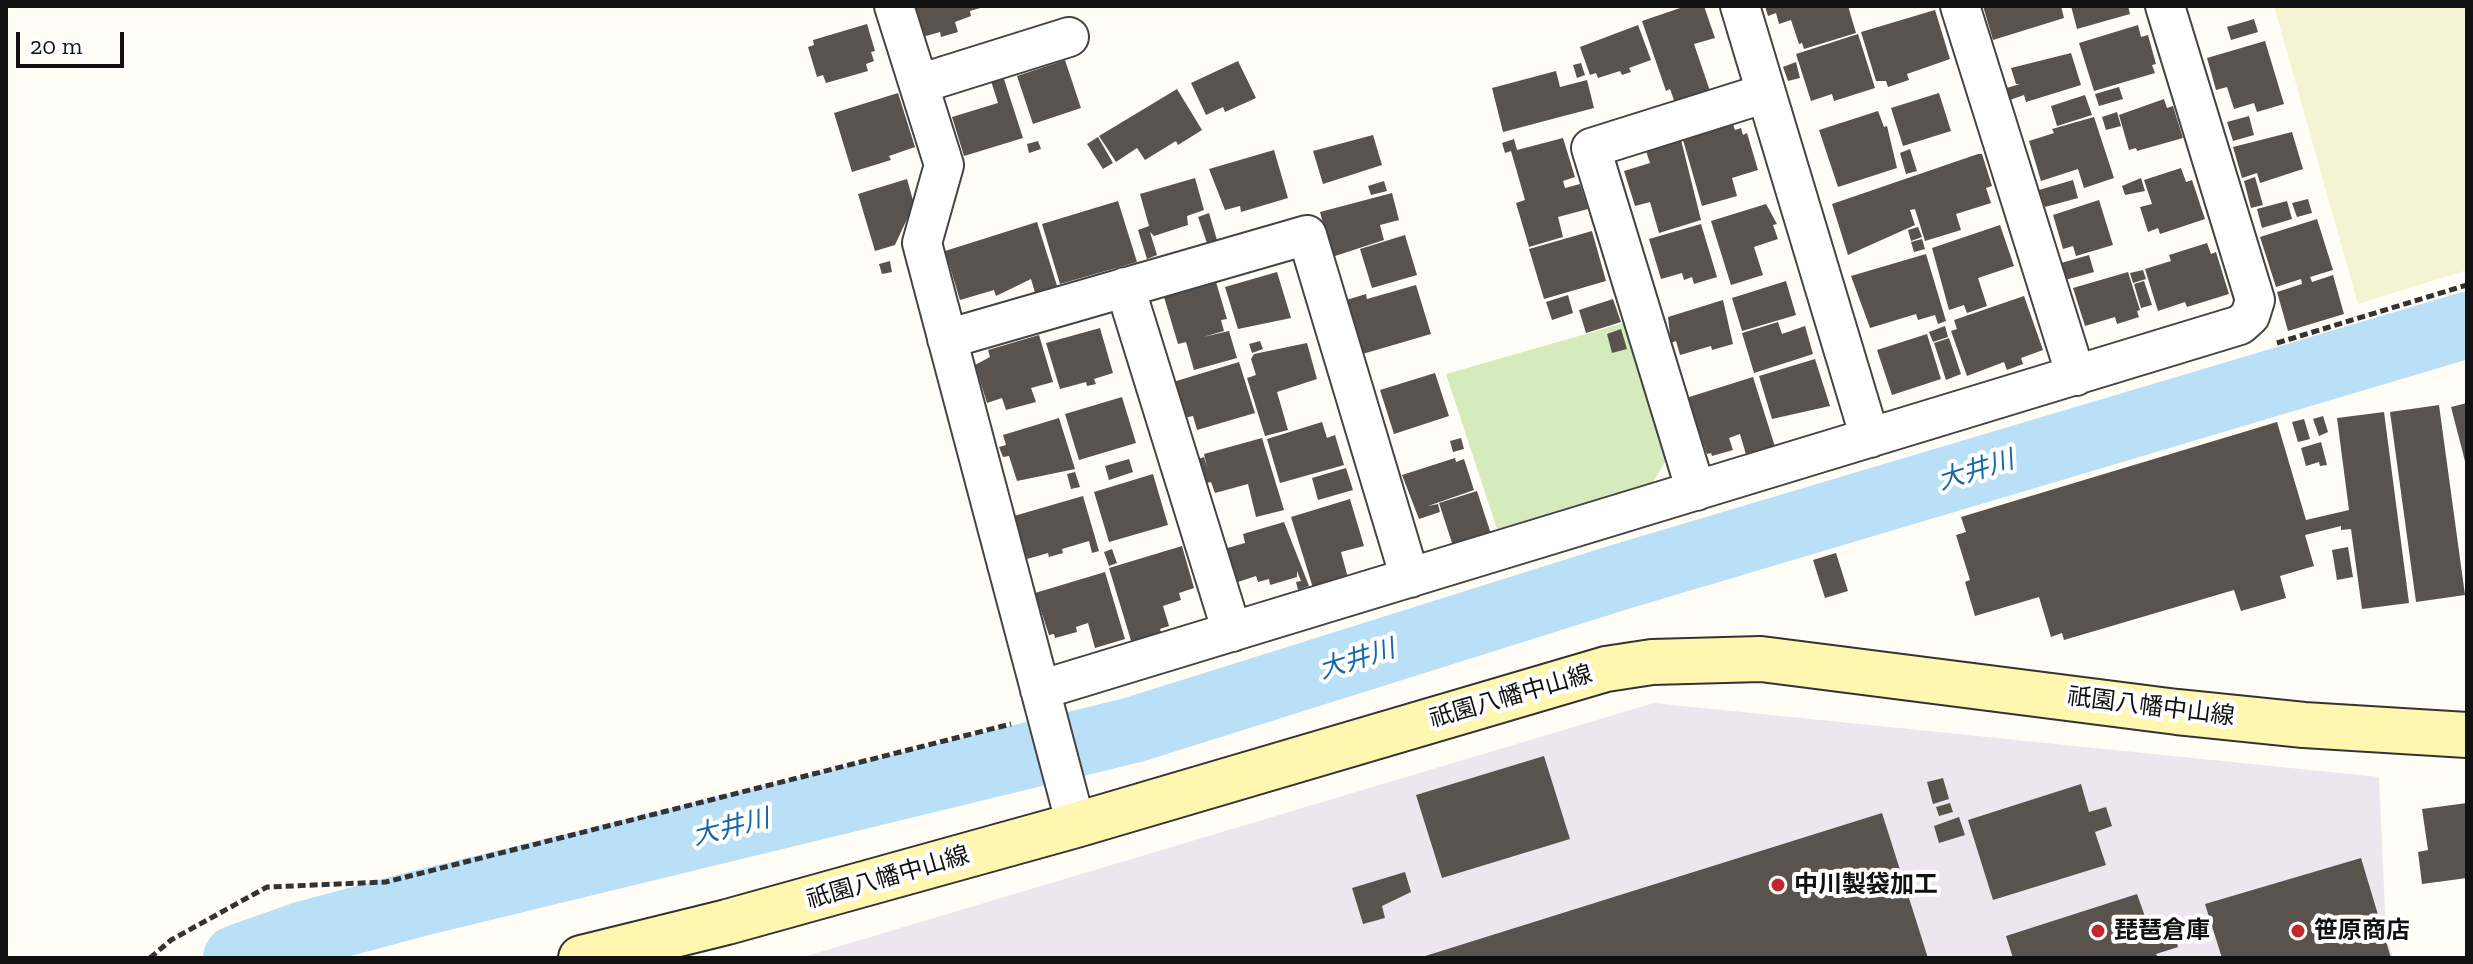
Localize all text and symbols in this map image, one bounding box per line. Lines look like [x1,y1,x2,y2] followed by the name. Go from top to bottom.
[20,16,128,66] scale bar
[30,31,82,60] text: 20 m
[1934,445,2018,497] water label: 大井川
[1315,634,1399,686] water label: 大井川
[1426,660,1596,734] street label: 祇園八幡中山線
[2066,682,2236,732] street label: 祇園八幡中山線
[689,803,773,853] water label: 大井川
[803,841,973,915] street label: 祇園八幡中山線
[1794,871,1938,899] place label: 中川製袋加工
[1769,876,1787,894] marker: 中川製袋加工
[2114,917,2210,945] place label: 琵琶倉庫
[2314,917,2410,945] place label: 笹原商店
[2089,922,2107,940] marker: 琵琶倉庫
[2289,922,2307,940] marker: 笹原商店

